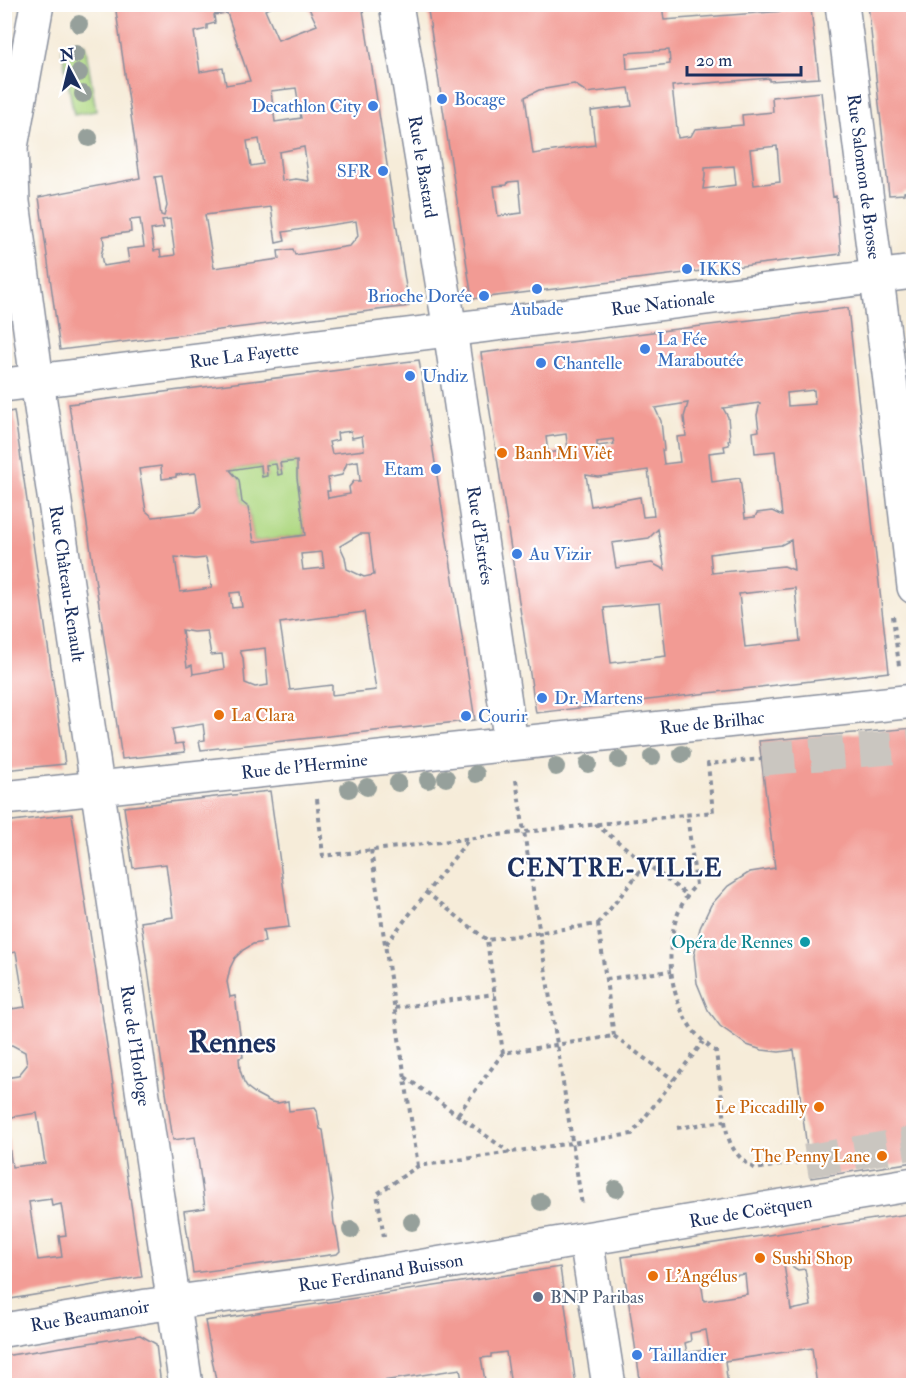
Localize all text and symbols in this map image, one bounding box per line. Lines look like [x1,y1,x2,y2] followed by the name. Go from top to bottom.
[39,39,99,99] north arrow
[687,39,801,77] scale bar
[58,44,76,66] text: N
[696,49,732,72] text: 20 m
[454,88,506,111] place label: Bocage
[435,92,449,106] marker: Bocage
[842,93,885,261] street label: Rue Salomon de Brosse
[251,95,362,118] place label: Decathlon City
[366,99,380,113] marker: Decathlon City
[403,114,442,220] street label: Rue le Bastard
[337,160,372,183] place label: SFR
[376,164,390,178] marker: SFR
[699,258,741,281] place label: IKKS
[680,262,694,276] marker: IKKS
[530,282,544,296] marker: Aubade
[367,285,472,308] place label: Brioche Dorée
[610,286,717,322] street label: Rue Nationale
[477,289,491,303] marker: Brioche Dorée
[509,298,564,321] place label: Aubade
[657,328,744,372] place label: La Fée Maraboutée
[188,337,301,374] street label: Rue La Fayette
[638,342,652,356] marker: La Fée Maraboutée
[553,352,623,375] place label: Chantelle
[534,356,548,370] marker: Chantelle
[422,365,469,388] place label: Undiz
[403,369,417,383] marker: Undiz
[514,442,613,465] place label: Banh Mi Viêt
[495,446,509,460] marker: Banh Mi Viêt
[384,458,424,481] place label: Etam
[429,462,443,476] marker: Etam
[461,484,498,586] street label: Rue d'Estrées
[44,504,90,664] street label: Rue Château-Renault
[528,543,591,566] place label: Au Vizir
[510,547,524,561] marker: Au Vizir
[554,687,643,710] place label: Dr. Martens
[535,691,549,705] marker: Dr. Martens
[231,704,295,727] place label: La Clara
[478,705,528,728] place label: Courir
[658,706,766,740] street label: Rue de Brilhac
[212,708,226,722] marker: La Clara
[459,709,473,723] marker: Courir
[240,748,369,785] street label: Rue de l'Hermine
[507,853,723,884] district label: CENTRE-VILLE
[671,931,793,954] place label: Opéra de Rennes
[798,935,812,949] marker: Opéra de Rennes
[115,984,155,1108] street label: Rue de l'Horloge
[188,1024,276,1061] district label: Rennes
[715,1096,808,1119] place label: Le Piccadilly
[812,1100,826,1114] marker: Le Piccadilly
[751,1145,870,1168] place label: The Penny Lane
[875,1149,889,1163] marker: The Penny Lane
[687,1190,814,1233] street label: Rue de Coëtquen
[772,1247,853,1270] place label: Sushi Shop
[297,1249,465,1298] street label: Rue Ferdinand Buisson
[753,1251,767,1265] marker: Sushi Shop
[665,1265,738,1288] place label: L'Angélus
[646,1269,660,1283] marker: L'Angélus
[550,1286,644,1309] place label: BNP Paribas
[531,1290,545,1304] marker: BNP Paribas
[29,1295,151,1337] street label: Rue Beaumanoir
[649,1344,726,1367] place label: Taillandier
[630,1348,644,1362] marker: Taillandier

